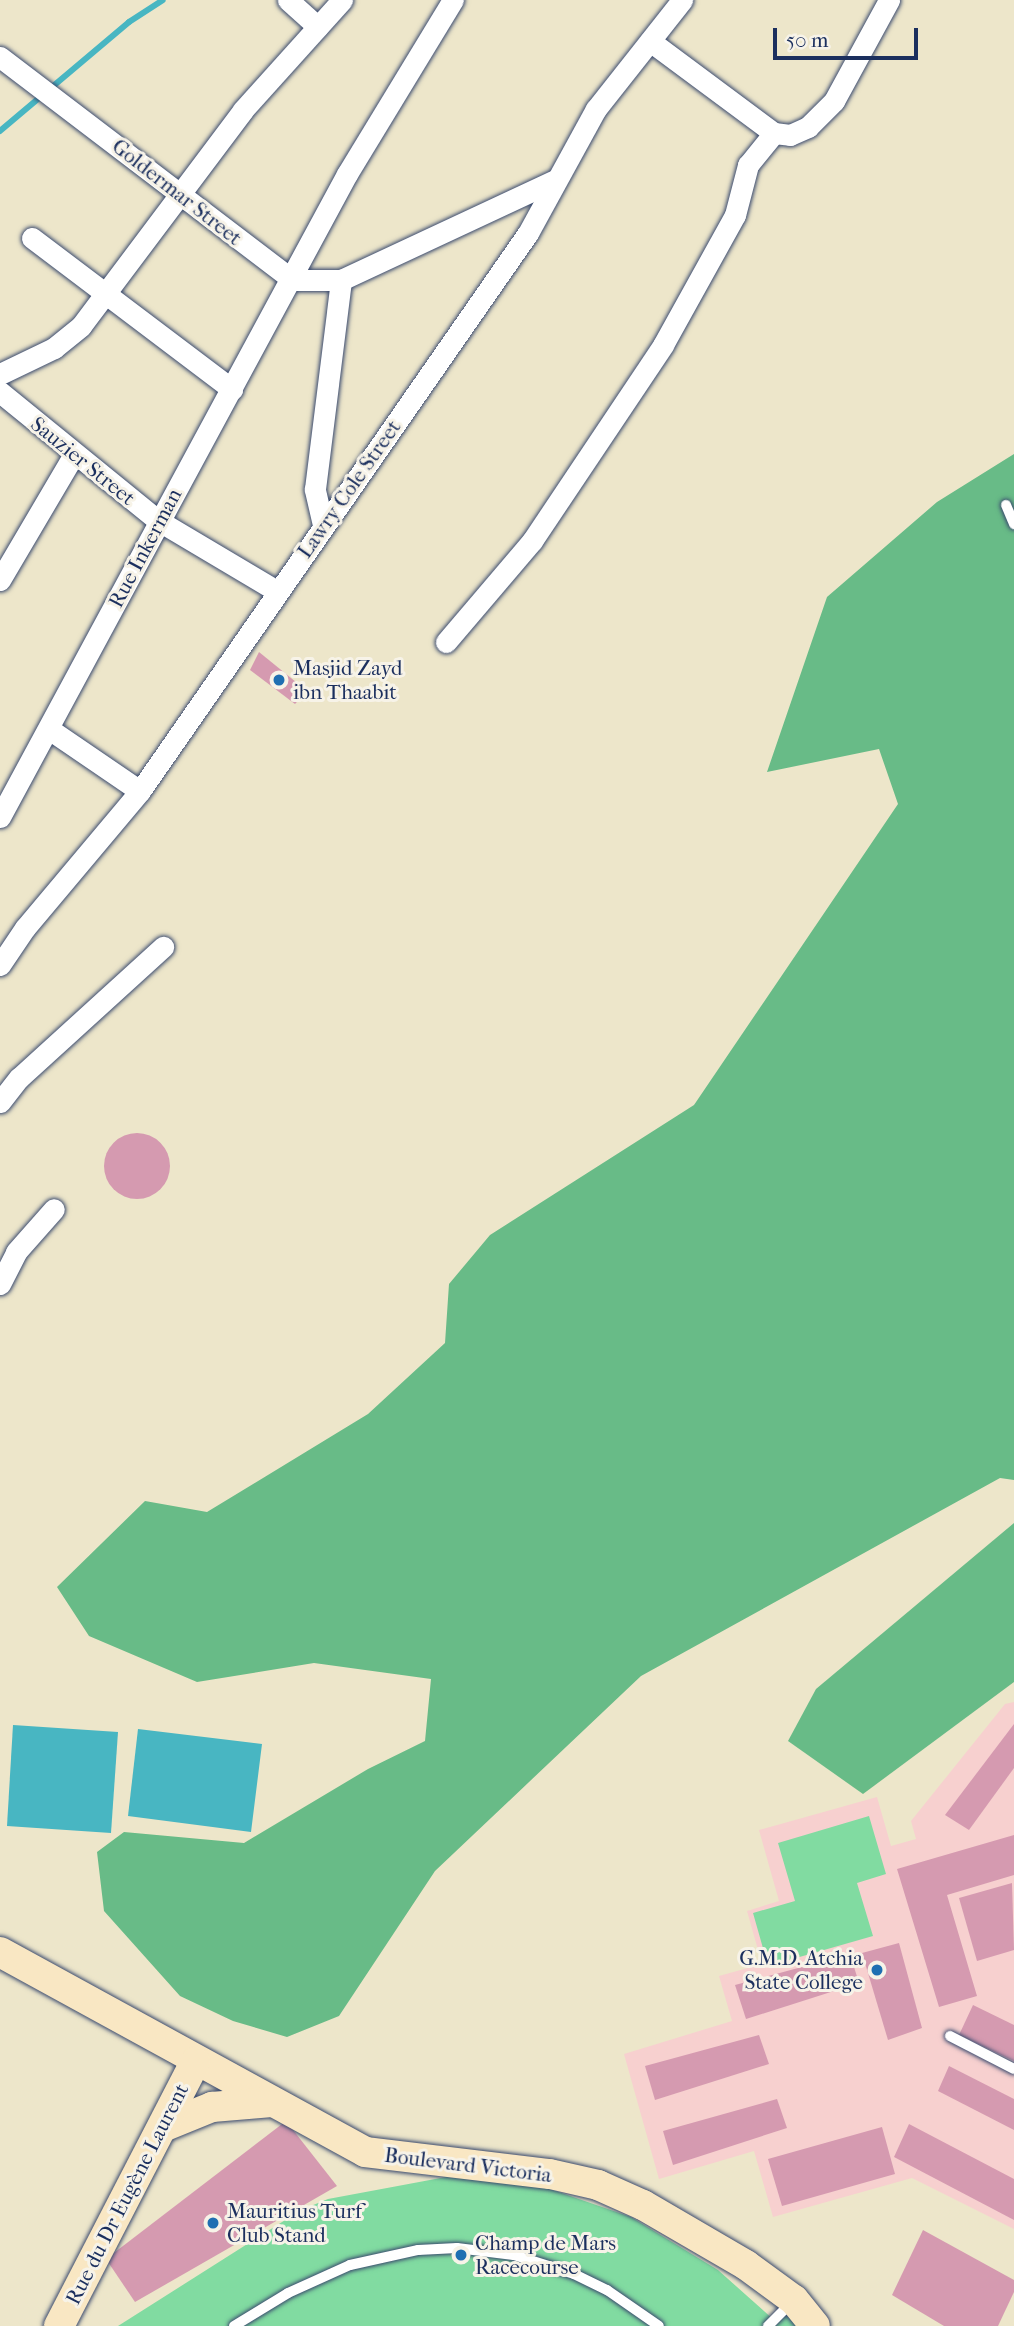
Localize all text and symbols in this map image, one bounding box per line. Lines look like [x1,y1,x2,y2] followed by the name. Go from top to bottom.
[776,14,921,58] scale bar
[786,28,829,52] text: 50 m
[107,133,247,251] street label: Goldermar Street
[26,411,140,511] street label: Sauzier Street
[292,415,406,563] street label: Lawry Cole Street
[103,484,187,612] street label: Rue Inkerman
[293,655,403,705] place label: Masjid Zayd ibn Thaabit
[271,672,287,688] marker: Masjid Zayd ibn Thaabit
[739,1945,863,1995] place label: G.M.D. Atchia State College
[869,1962,885,1978] marker: G.M.D. Atchia State College
[60,2079,194,2309] street label: Rue du Dr Eugène Laurent
[383,2142,553,2188] street label: Boulevard Victoria
[227,2198,362,2248] place label: Mauritius Turf Club Stand
[205,2215,221,2231] marker: Mauritius Turf Club Stand
[475,2230,616,2280] place label: Champ de Mars Racecourse
[453,2247,469,2263] marker: Champ de Mars Racecourse

